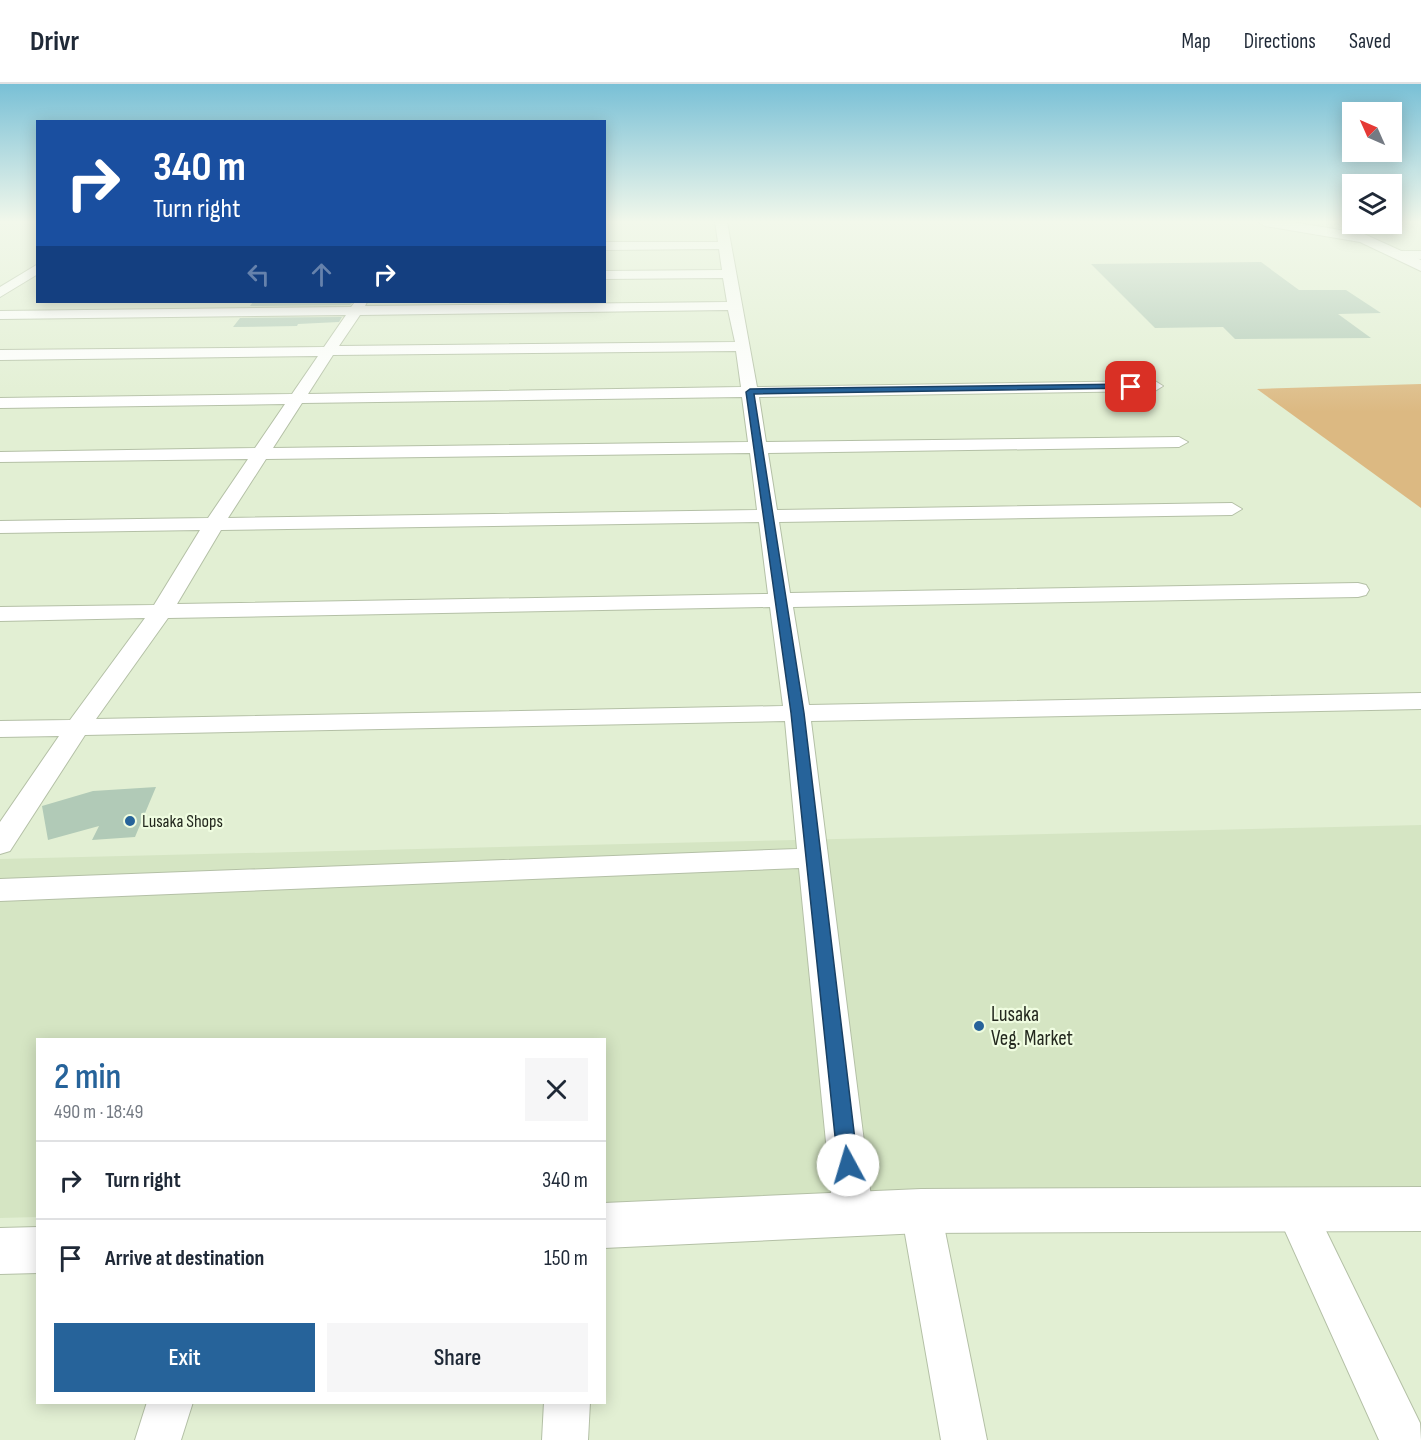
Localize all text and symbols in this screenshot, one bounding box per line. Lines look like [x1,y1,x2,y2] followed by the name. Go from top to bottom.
[30,25,79,58] text: Drivr
[1181,29,1211,54] text: Map
[1244,29,1316,54] text: Directions
[1349,29,1391,54] text: Saved
[1342,102,1402,162] north arrow
[1342,102,1402,234] map controls
[153,142,246,193] text: 340 m
[54,144,132,222] icon: right
[1342,174,1402,234] button: layers
[153,193,240,225] text: Turn right
[242,258,275,291] icon: left
[305,258,338,291] icon: ahead
[368,258,401,291] icon: right
[1105,361,1156,412] pin
[1114,370,1147,403] icon: arrive
[142,811,223,832] place label: Lusaka Shops
[123,814,137,828] marker: Lusaka Shops
[991,1002,1073,1051] place label: Lusaka Veg. Market
[972,1019,986,1033] marker: Lusaka Veg. Market
[54,1056,121,1099] text: 2 min
[525,1058,588,1121] button: close
[54,1100,143,1124] text: 490 m · 18:49
[816,1133,880,1197] position arrow
[54,1164,87,1197] icon: right
[105,1167,181,1194] text: Turn right
[542,1167,588,1194] text: 340 m
[54,1242,87,1275] icon: arrive
[105,1245,264,1272] text: Arrive at destination
[544,1245,588,1272] text: 150 m
[54,1323,315,1392] button: Exit
[327,1323,588,1392] button: Share

